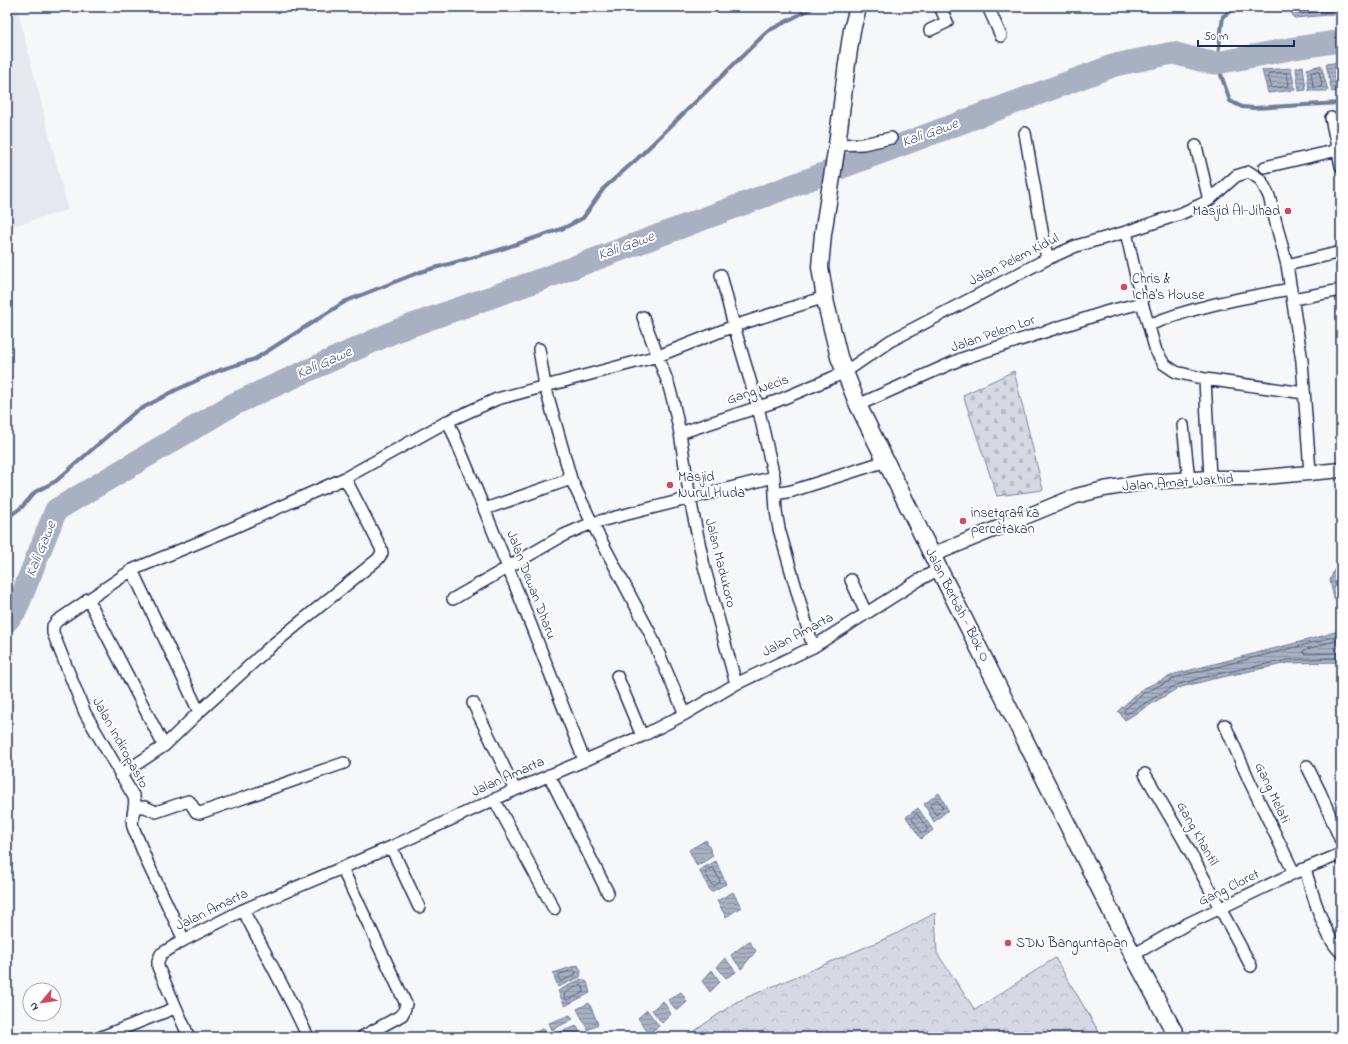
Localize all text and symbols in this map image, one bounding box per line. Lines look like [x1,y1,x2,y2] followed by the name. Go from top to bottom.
[1198,22,1294,48] scale bar
[1204,28,1228,46] text: 50 m
[899,112,962,153] water label: Kali Gawe
[1192,201,1280,222] place label: Masjid Al-Jihad
[1283,206,1293,216] marker: Masjid Al-Jihad
[595,225,658,266] water label: Kali Gawe
[965,228,1063,292] street label: Jalan Pelem Kidul
[1132,269,1205,306] place label: Chris & Icha's House
[1119,282,1129,292] marker: Chris & Icha's House
[948,310,1039,358] street label: Jalan Pelem Lor
[293,341,356,385] water label: Kali Gawe
[724,369,792,412] street label: Gang Necis
[678,467,745,504] place label: Masjid Nurul Huda
[1122,469,1234,497] street label: Jalan Amat Wakhid
[665,480,675,490] marker: Masjid Nurul Huda
[971,503,1039,540] place label: insetgrafika percetakan
[699,516,741,610] street label: Jalan Madukoro
[958,516,968,526] marker: insetgrafika percetakan
[20,517,63,580] water label: Kali Gawe
[501,527,561,643] street label: Jalan Dewan Dharu
[919,544,995,666] street label: Jalan Berbah - Blok O
[758,607,838,663] street label: Jalan Amarta
[86,694,154,792] street label: Jalan Indiropasto
[468,751,548,803] street label: Jalan Amarta
[1248,759,1295,827] street label: Gang Melati
[1170,798,1223,870] street label: Gang Khantil
[1195,864,1264,913] street label: Gang Cloret
[172,883,252,937] street label: Jalan Amarta
[1016,933,1128,955] place label: SDN Banguntapan
[1003,938,1013,948] marker: SDN Banguntapan
[22,982,62,1022] north arrow
[25,999,43,1013] text: N

